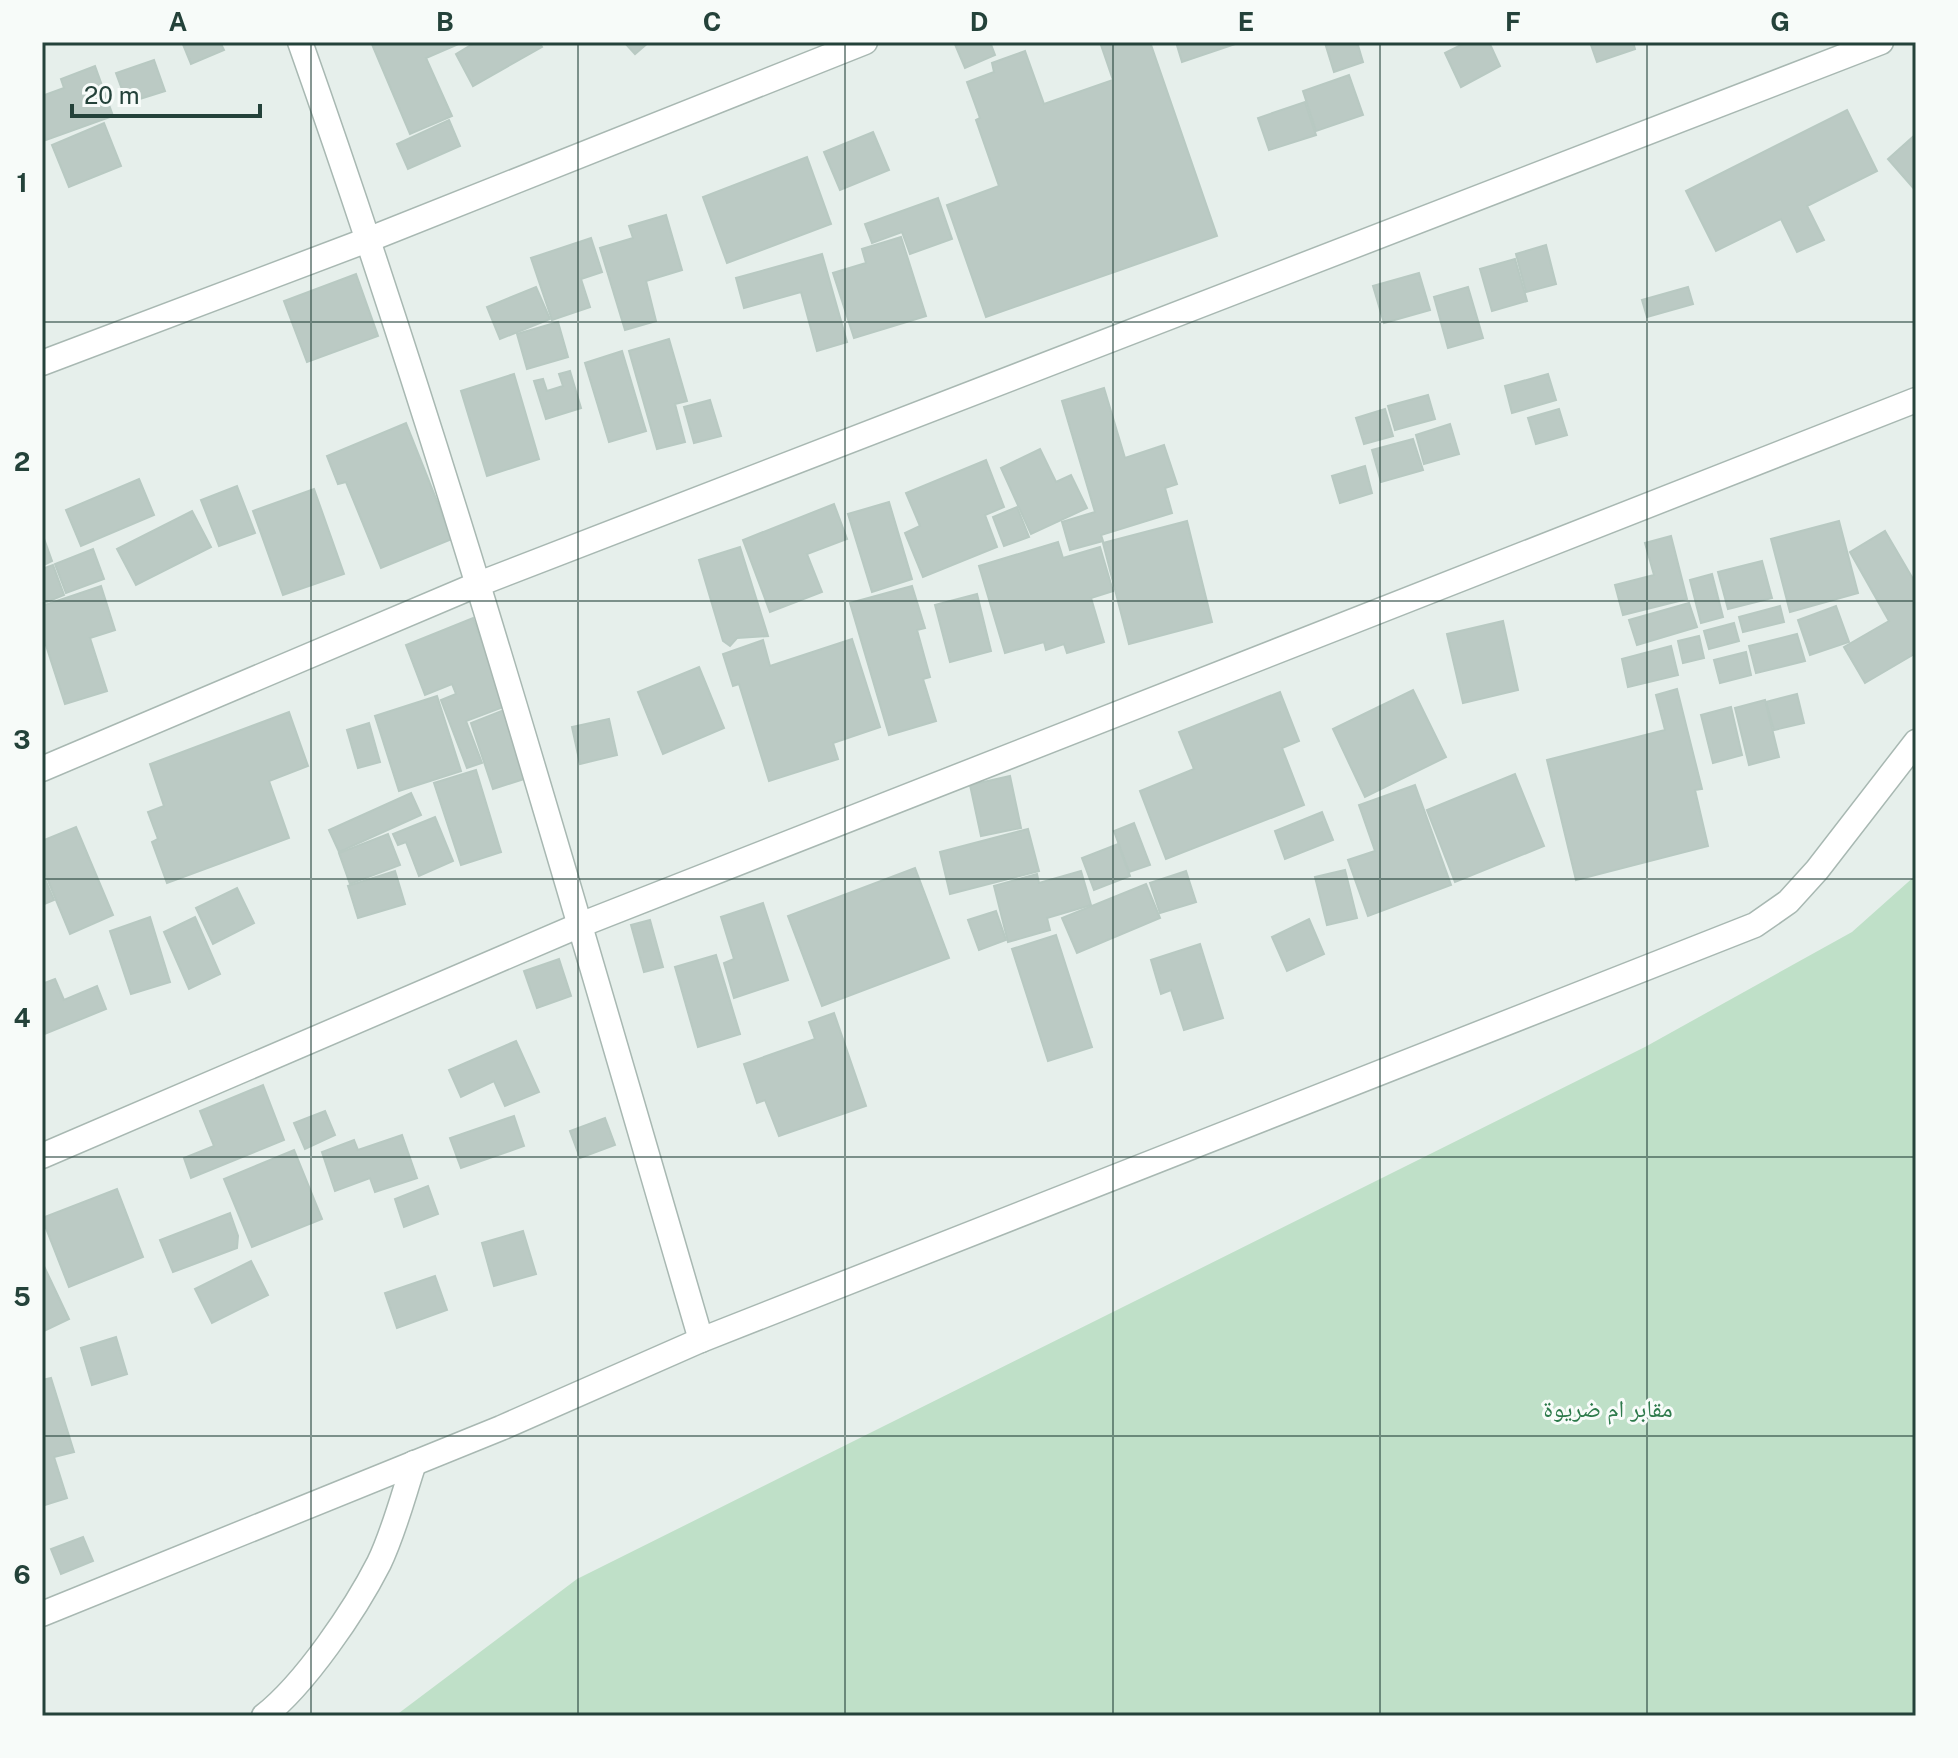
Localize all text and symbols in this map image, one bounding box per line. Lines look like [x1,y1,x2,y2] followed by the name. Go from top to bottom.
[169,6,188,37] text: A
[436,6,454,37] text: B
[703,6,721,37] text: C
[970,6,988,37] text: D
[1238,6,1254,37] text: E
[1505,6,1521,37] text: F
[1770,6,1790,37] text: G
[72,68,260,118] scale bar
[84,81,140,109] text: 20 m
[16,167,28,198] text: 1
[14,446,30,477] text: 2
[13,724,31,755] text: 3
[13,1002,31,1033] text: 4
[13,1281,31,1312] text: 5
[1543,1394,1673,1425] park label: مقابر ام ضريوة
[13,1559,31,1590] text: 6

